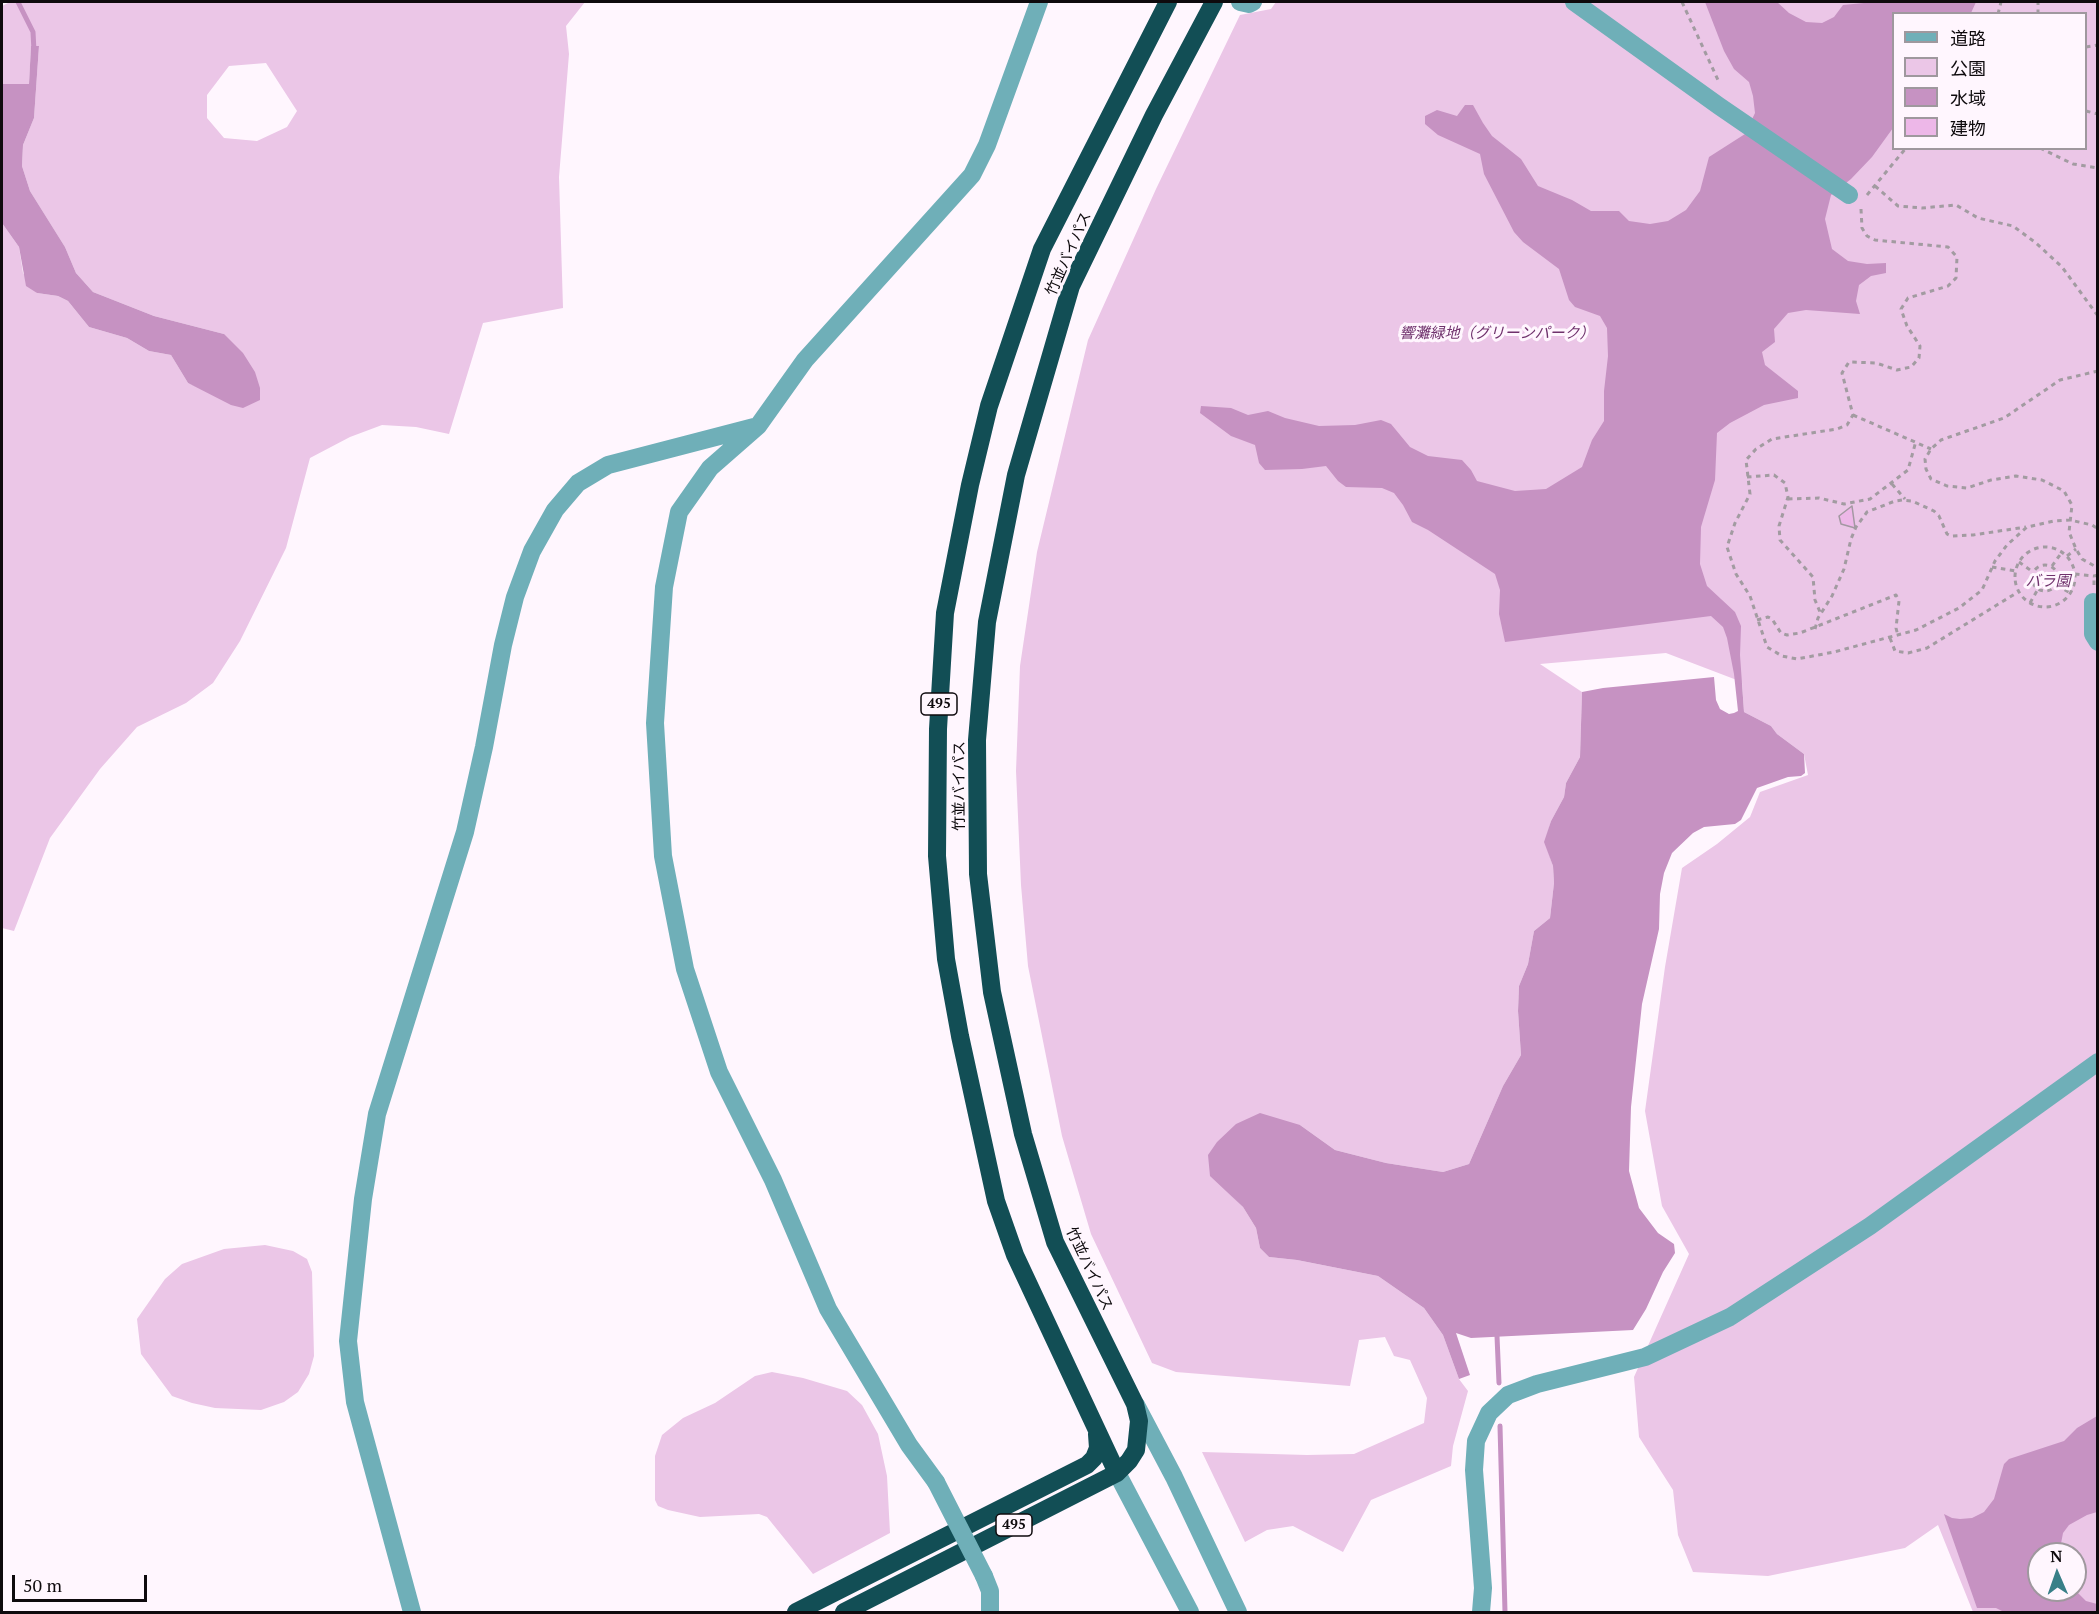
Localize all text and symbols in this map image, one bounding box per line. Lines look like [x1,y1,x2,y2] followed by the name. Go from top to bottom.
[1892,12,2087,150] legend
[1950,26,1986,50] text: 道路
[1950,56,1986,80] text: 公園
[1950,86,1986,110] text: 水域
[1950,116,1986,140] text: 建物
[1042,209,1096,299] street label: 竹並バイパス
[1400,325,1594,343] park label: 響灘緑地（グリーンパーク）
[2026,573,2070,591] park label: バラ園
[921,693,957,715] road number: 495
[951,741,969,831] street label: 竹並バイパス
[1062,1224,1116,1314] street label: 竹並バイパス
[996,1514,1032,1536] road number: 495
[2027,1542,2087,1602] north arrow
[2050,1545,2063,1567] text: N
[15,1563,150,1601] scale bar
[23,1573,62,1597] text: 50 m

